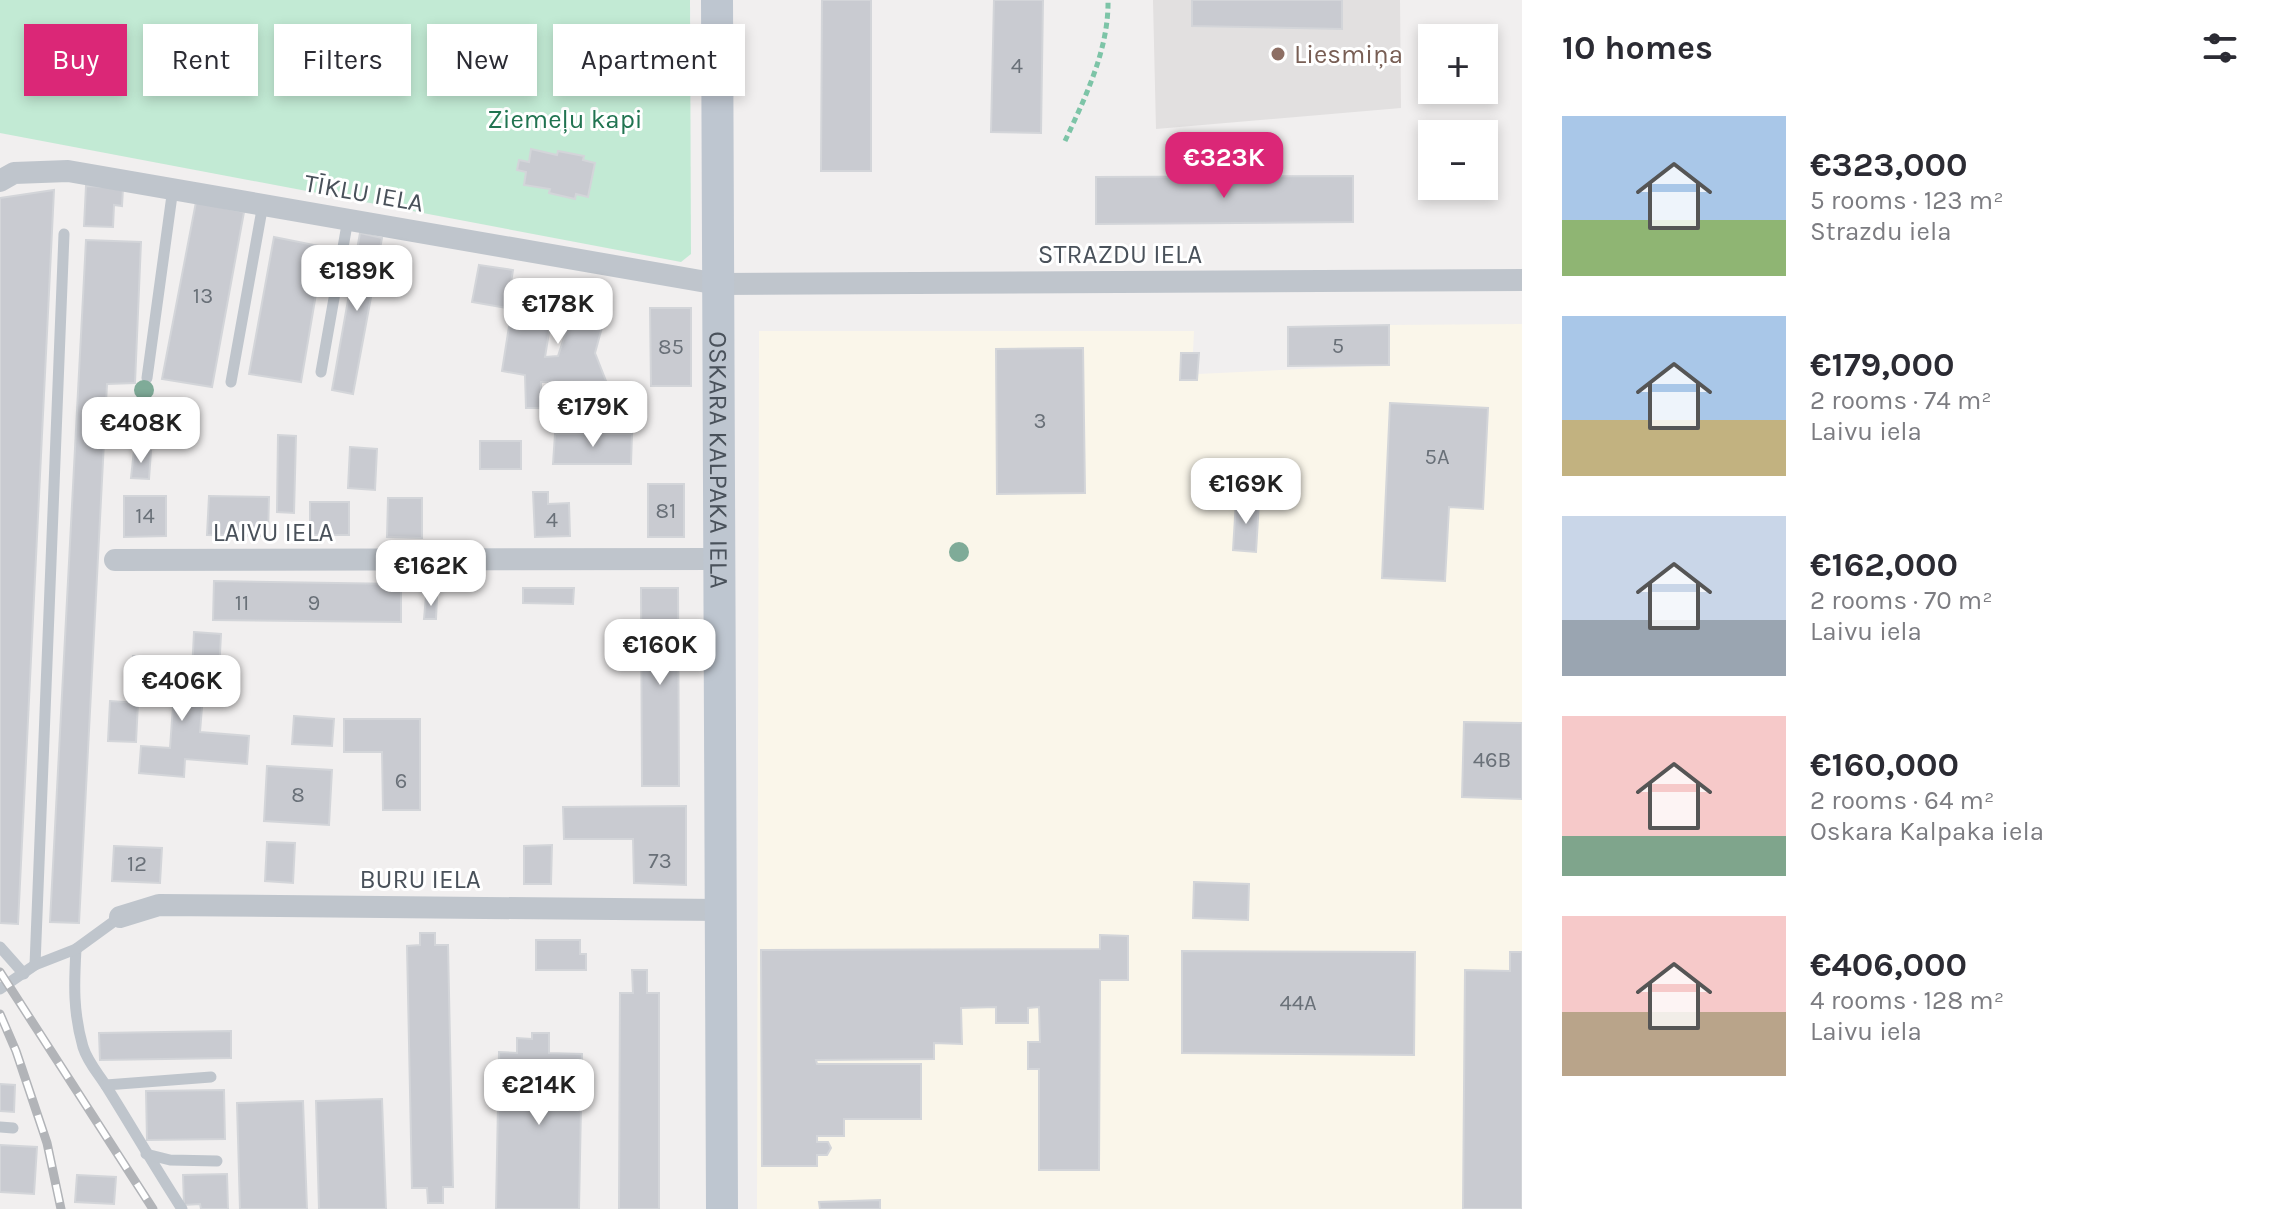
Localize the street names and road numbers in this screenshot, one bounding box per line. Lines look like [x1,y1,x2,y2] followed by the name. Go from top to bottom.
[302,167,426,219] street label: TĪKLU IELA
[1038,239,1202,270] street label: STRAZDU IELA
[703,331,735,589] street label: OSKARA KALPAKA IELA
[212,517,334,548] street label: LAIVU IELA
[359,864,481,895] street label: BURU IELA

